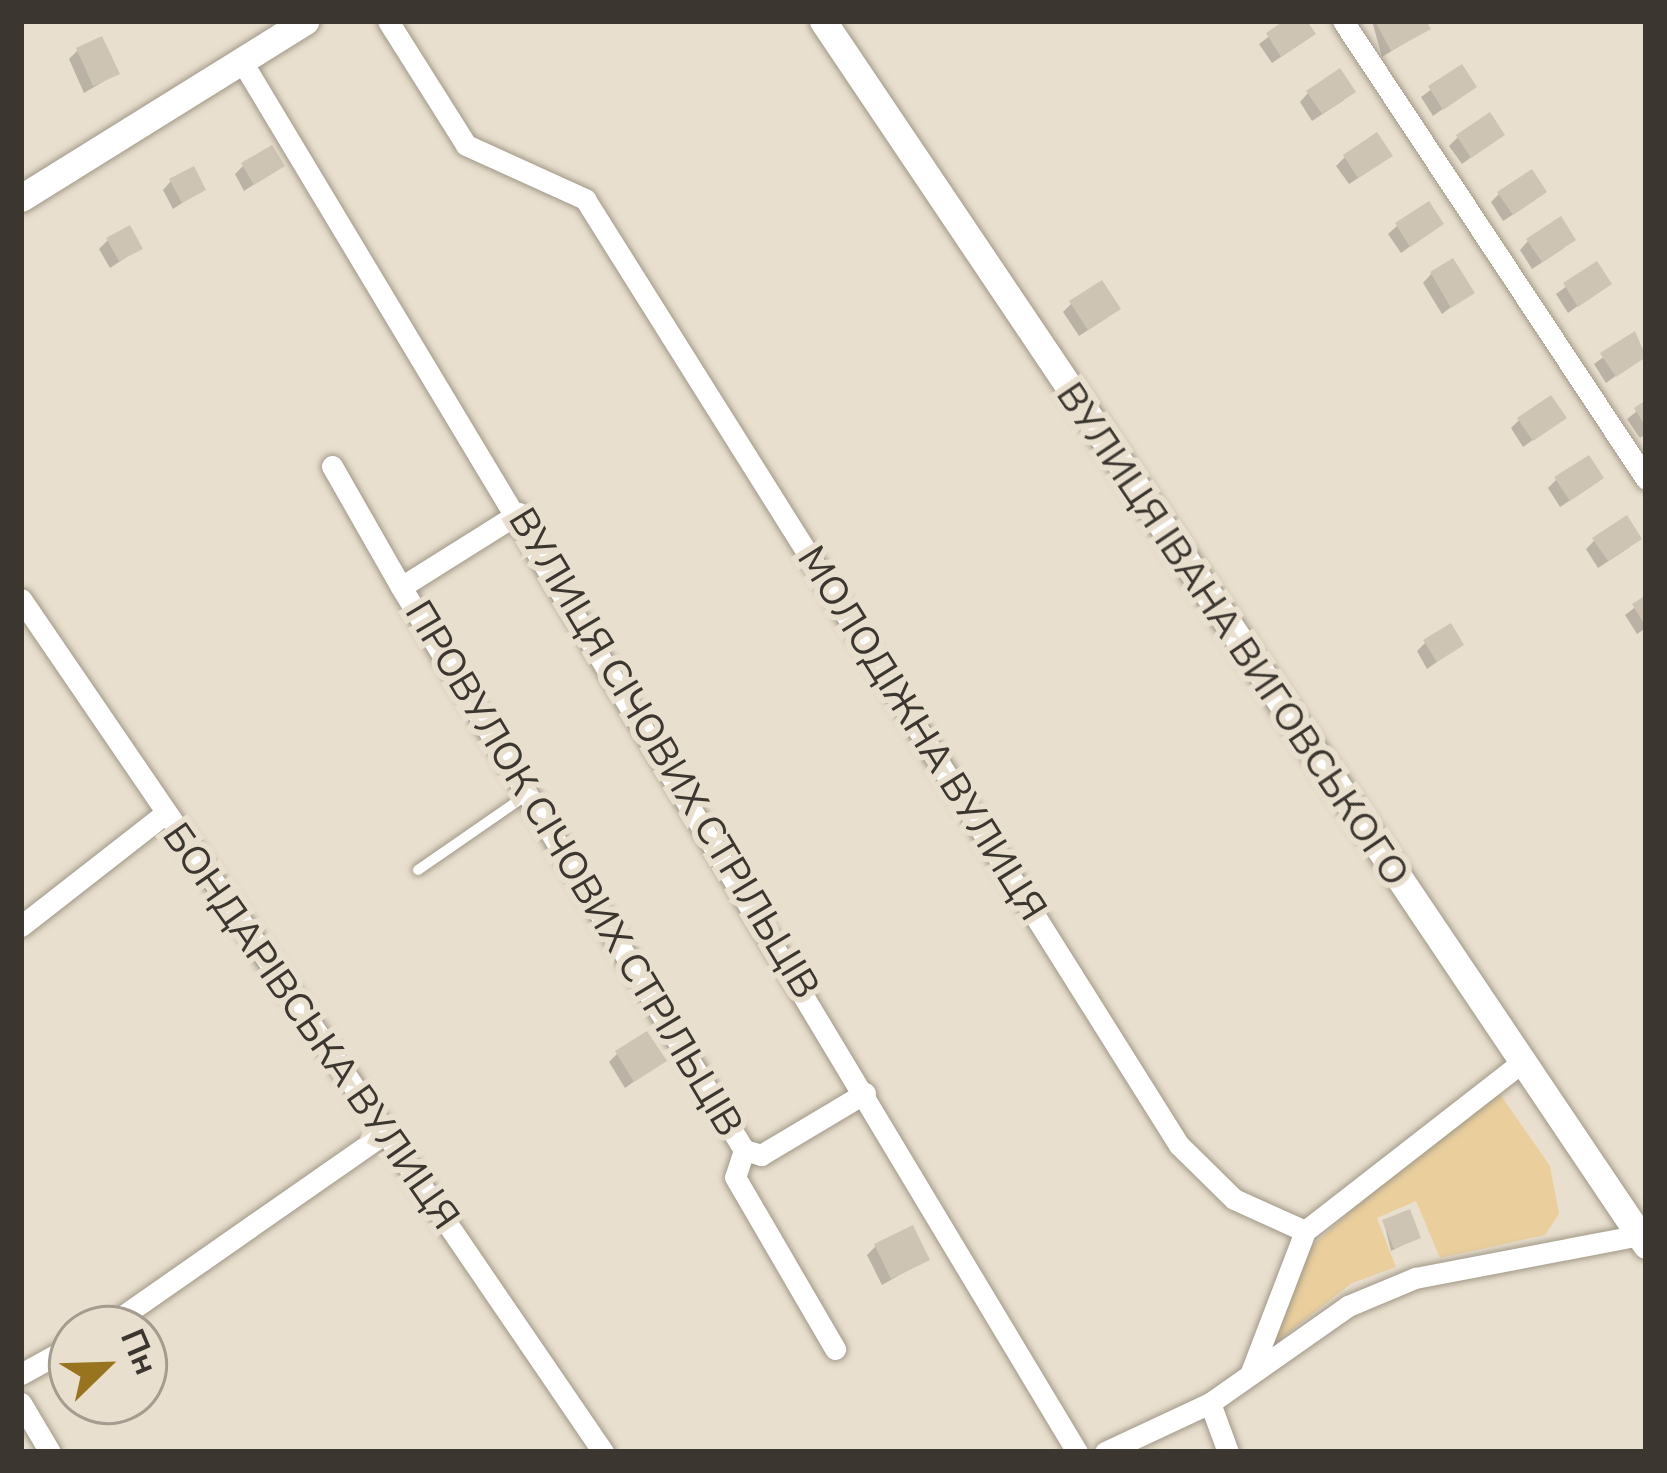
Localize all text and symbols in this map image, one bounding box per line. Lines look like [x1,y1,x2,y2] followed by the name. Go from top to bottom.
[1046,374,1418,896] street label: ВУЛИЦЯ ІВАНА ВИГОВСЬКОГО
[498,500,828,1008] street label: ВУЛИЦЯ СІЧОВИХ СТРІЛЬЦІВ
[787,538,1055,930] street label: МОЛОДІЖНА ВУЛИЦЯ
[394,593,752,1145] street label: ПРОВУЛОК СІЧОВИХ СТРІЛЬЦІВ
[152,815,468,1239] street label: БОНДАРІВСЬКА ВУЛИЦЯ
[48,1305,168,1425] north arrow
[109,1322,168,1382] text: Пн

